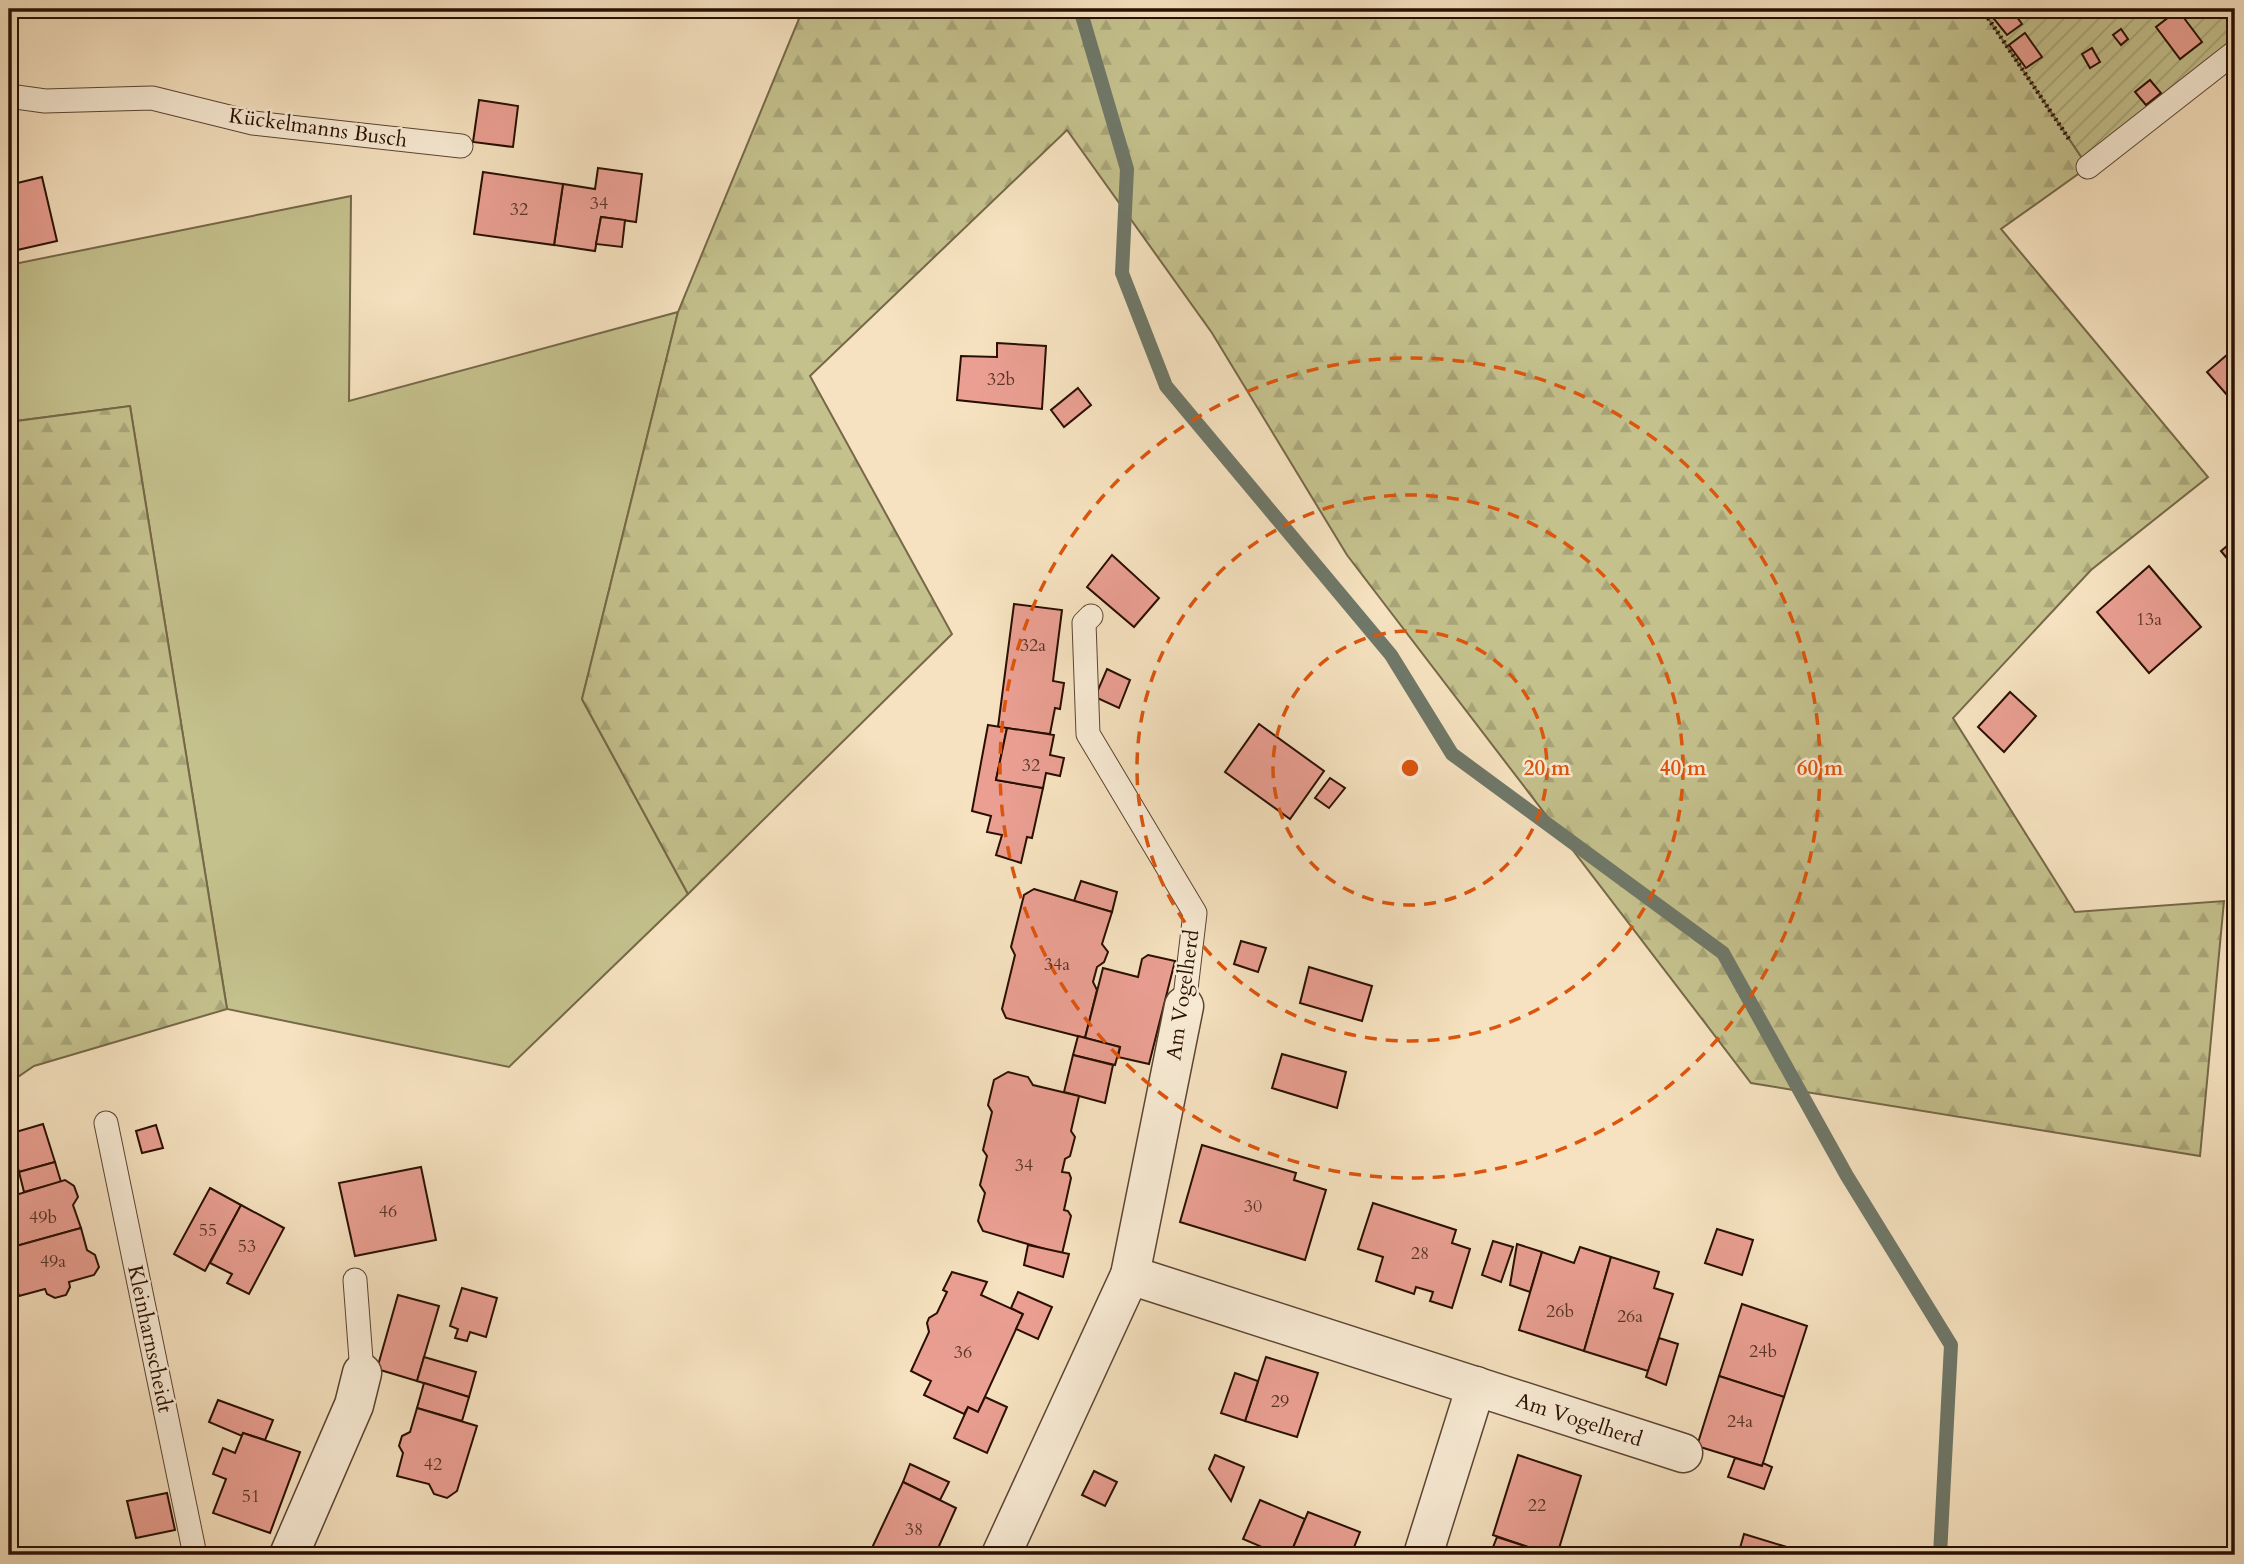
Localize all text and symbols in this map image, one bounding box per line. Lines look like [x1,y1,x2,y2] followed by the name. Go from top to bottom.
[227,101,410,155] street label: Kückelmanns Busch
[590,191,608,216] house number: 34
[510,197,528,222] house number: 32
[987,367,1015,392] house number: 32b
[2136,607,2162,632] house number: 13a
[1020,633,1046,658] house number: 32a
[1022,753,1040,778] house number: 32
[1524,754,1571,783] text: 20 m
[1660,754,1707,783] text: 40 m
[1797,754,1844,783] text: 60 m
[1398,756,1422,780] centre of rings
[1159,928,1207,1062] street label: Am Vogelherd
[1044,952,1070,977] house number: 34a
[1015,1153,1033,1178] house number: 34
[1244,1194,1262,1219] house number: 30
[379,1199,397,1224] house number: 46
[29,1205,57,1230] house number: 49b
[199,1218,217,1243] house number: 55
[238,1234,256,1259] house number: 53
[1411,1241,1429,1266] house number: 28
[40,1249,66,1274] house number: 49a
[120,1263,180,1416] street label: Kleinharnscheidt
[1546,1299,1574,1324] house number: 26b
[1617,1304,1643,1329] house number: 26a
[1749,1339,1777,1364] house number: 24b
[954,1340,972,1365] house number: 36
[1512,1386,1646,1454] street label: Am Vogelherd
[1271,1389,1289,1414] house number: 29
[1727,1409,1753,1434] house number: 24a
[424,1452,442,1477] house number: 42
[242,1484,260,1509] house number: 51
[1528,1493,1546,1518] house number: 22
[905,1517,923,1542] house number: 38

